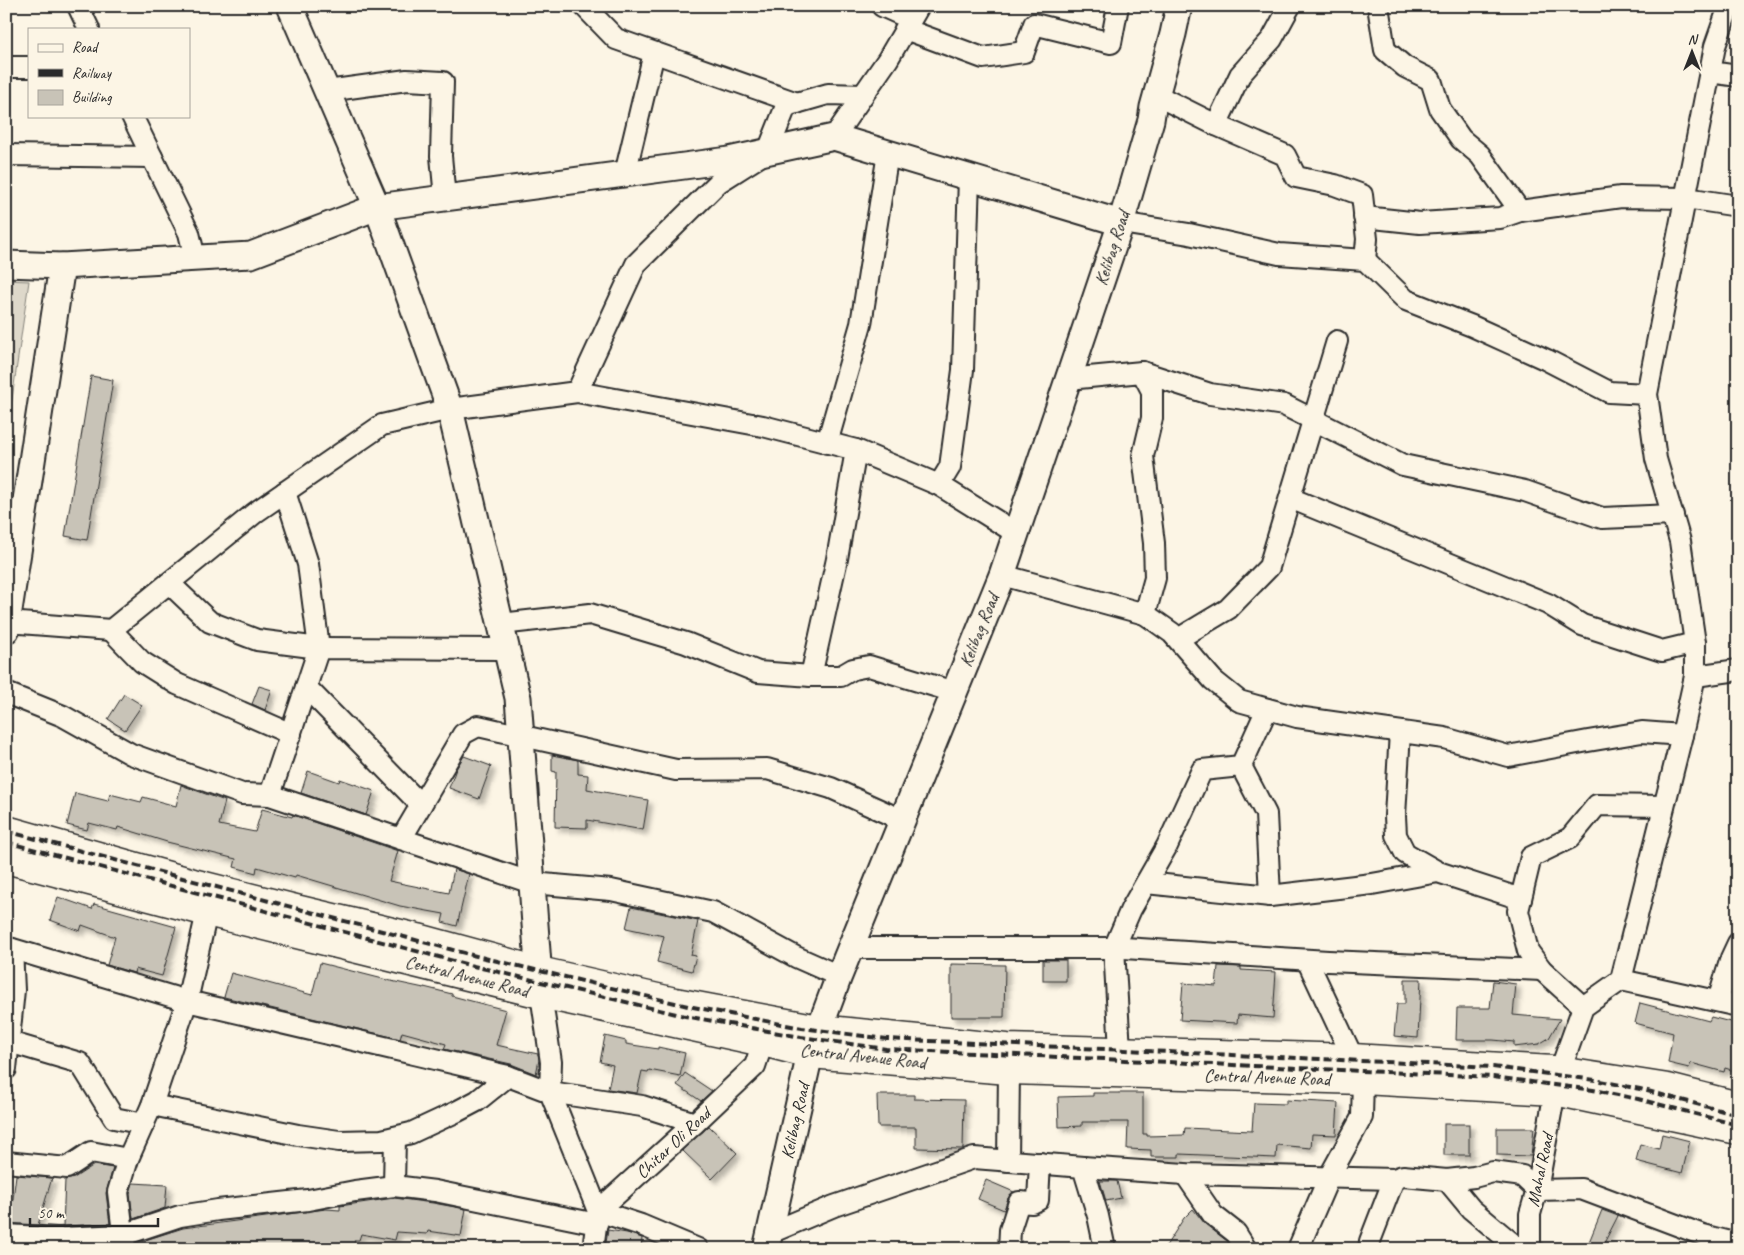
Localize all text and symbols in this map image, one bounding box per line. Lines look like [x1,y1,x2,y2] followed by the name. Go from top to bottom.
[28,28,190,118] legend
[1666,28,1716,78] north arrow
[1688,31,1699,48] text: N
[72,38,99,57] text: Road
[72,64,113,83] text: Railway
[72,88,112,107] text: Building
[1090,205,1135,288] street label: Kelibag Road
[954,588,1005,670] street label: Kelibag Road
[403,950,534,1003] street label: Central Avenue Road
[799,1038,930,1074] street label: Central Avenue Road
[1204,1064,1333,1090] street label: Central Avenue Road
[776,1078,815,1161] street label: Kelibag Road
[631,1101,717,1183] street label: Chitar Oli Road
[1522,1129,1559,1209] street label: Mahal Road
[30,1195,158,1227] scale bar
[38,1204,65,1223] text: 50 m

